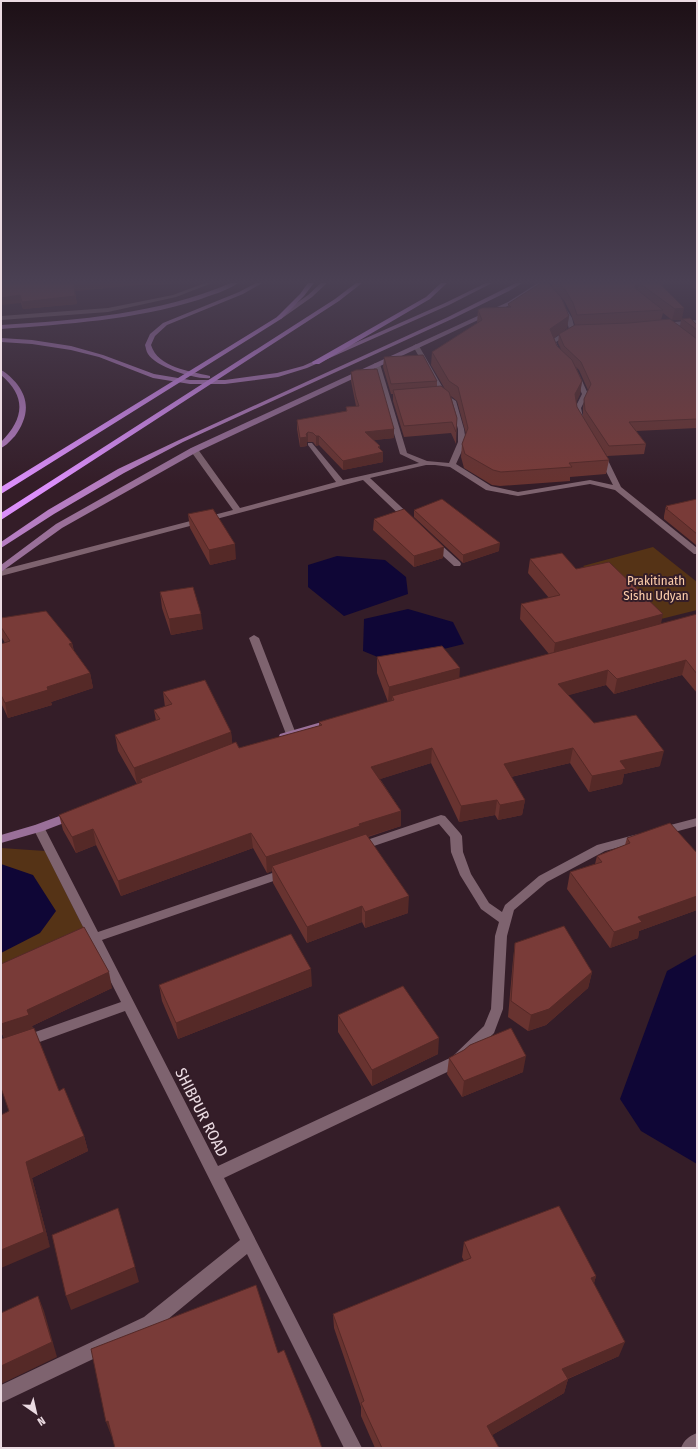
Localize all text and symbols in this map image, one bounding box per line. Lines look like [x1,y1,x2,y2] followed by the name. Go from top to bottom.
[623,573,689,603] park label: Prakitinath Sishu Udyan
[171,1065,232,1160] street label: SHIBPUR ROAD
[16,1393,56,1433] north arrow
[35,1414,48,1428] text: N

